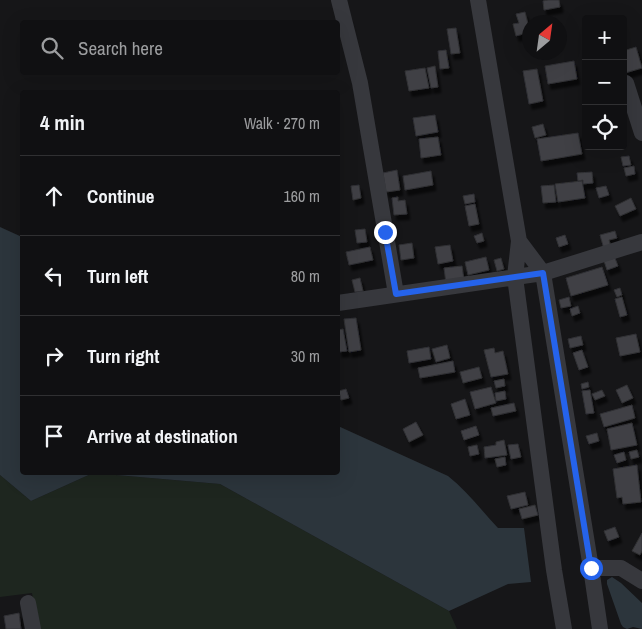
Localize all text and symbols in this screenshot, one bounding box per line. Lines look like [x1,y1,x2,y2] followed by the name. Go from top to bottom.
[522,15,567,60] north arrow
[582,15,627,150] map controls
[582,15,627,60] button: +
[20,20,340,75] search box
[38,34,66,62] icon: search
[78,35,163,61] text: Search here
[582,60,627,105] button: −
[582,105,627,150] button: locate
[40,108,85,137] text: 4 min
[244,112,320,134] text: Walk · 270 m
[40,182,68,210] icon: ahead
[87,183,155,209] text: Continue
[284,185,320,207] text: 160 m
[374,221,397,244] route end
[40,262,68,290] icon: left
[87,263,148,289] text: Turn left
[291,265,320,287] text: 80 m
[40,342,68,370] icon: right
[87,343,159,369] text: Turn right
[291,345,320,367] text: 30 m
[40,422,68,450] icon: arrive
[87,423,238,449] text: Arrive at destination
[580,557,603,580] route start

